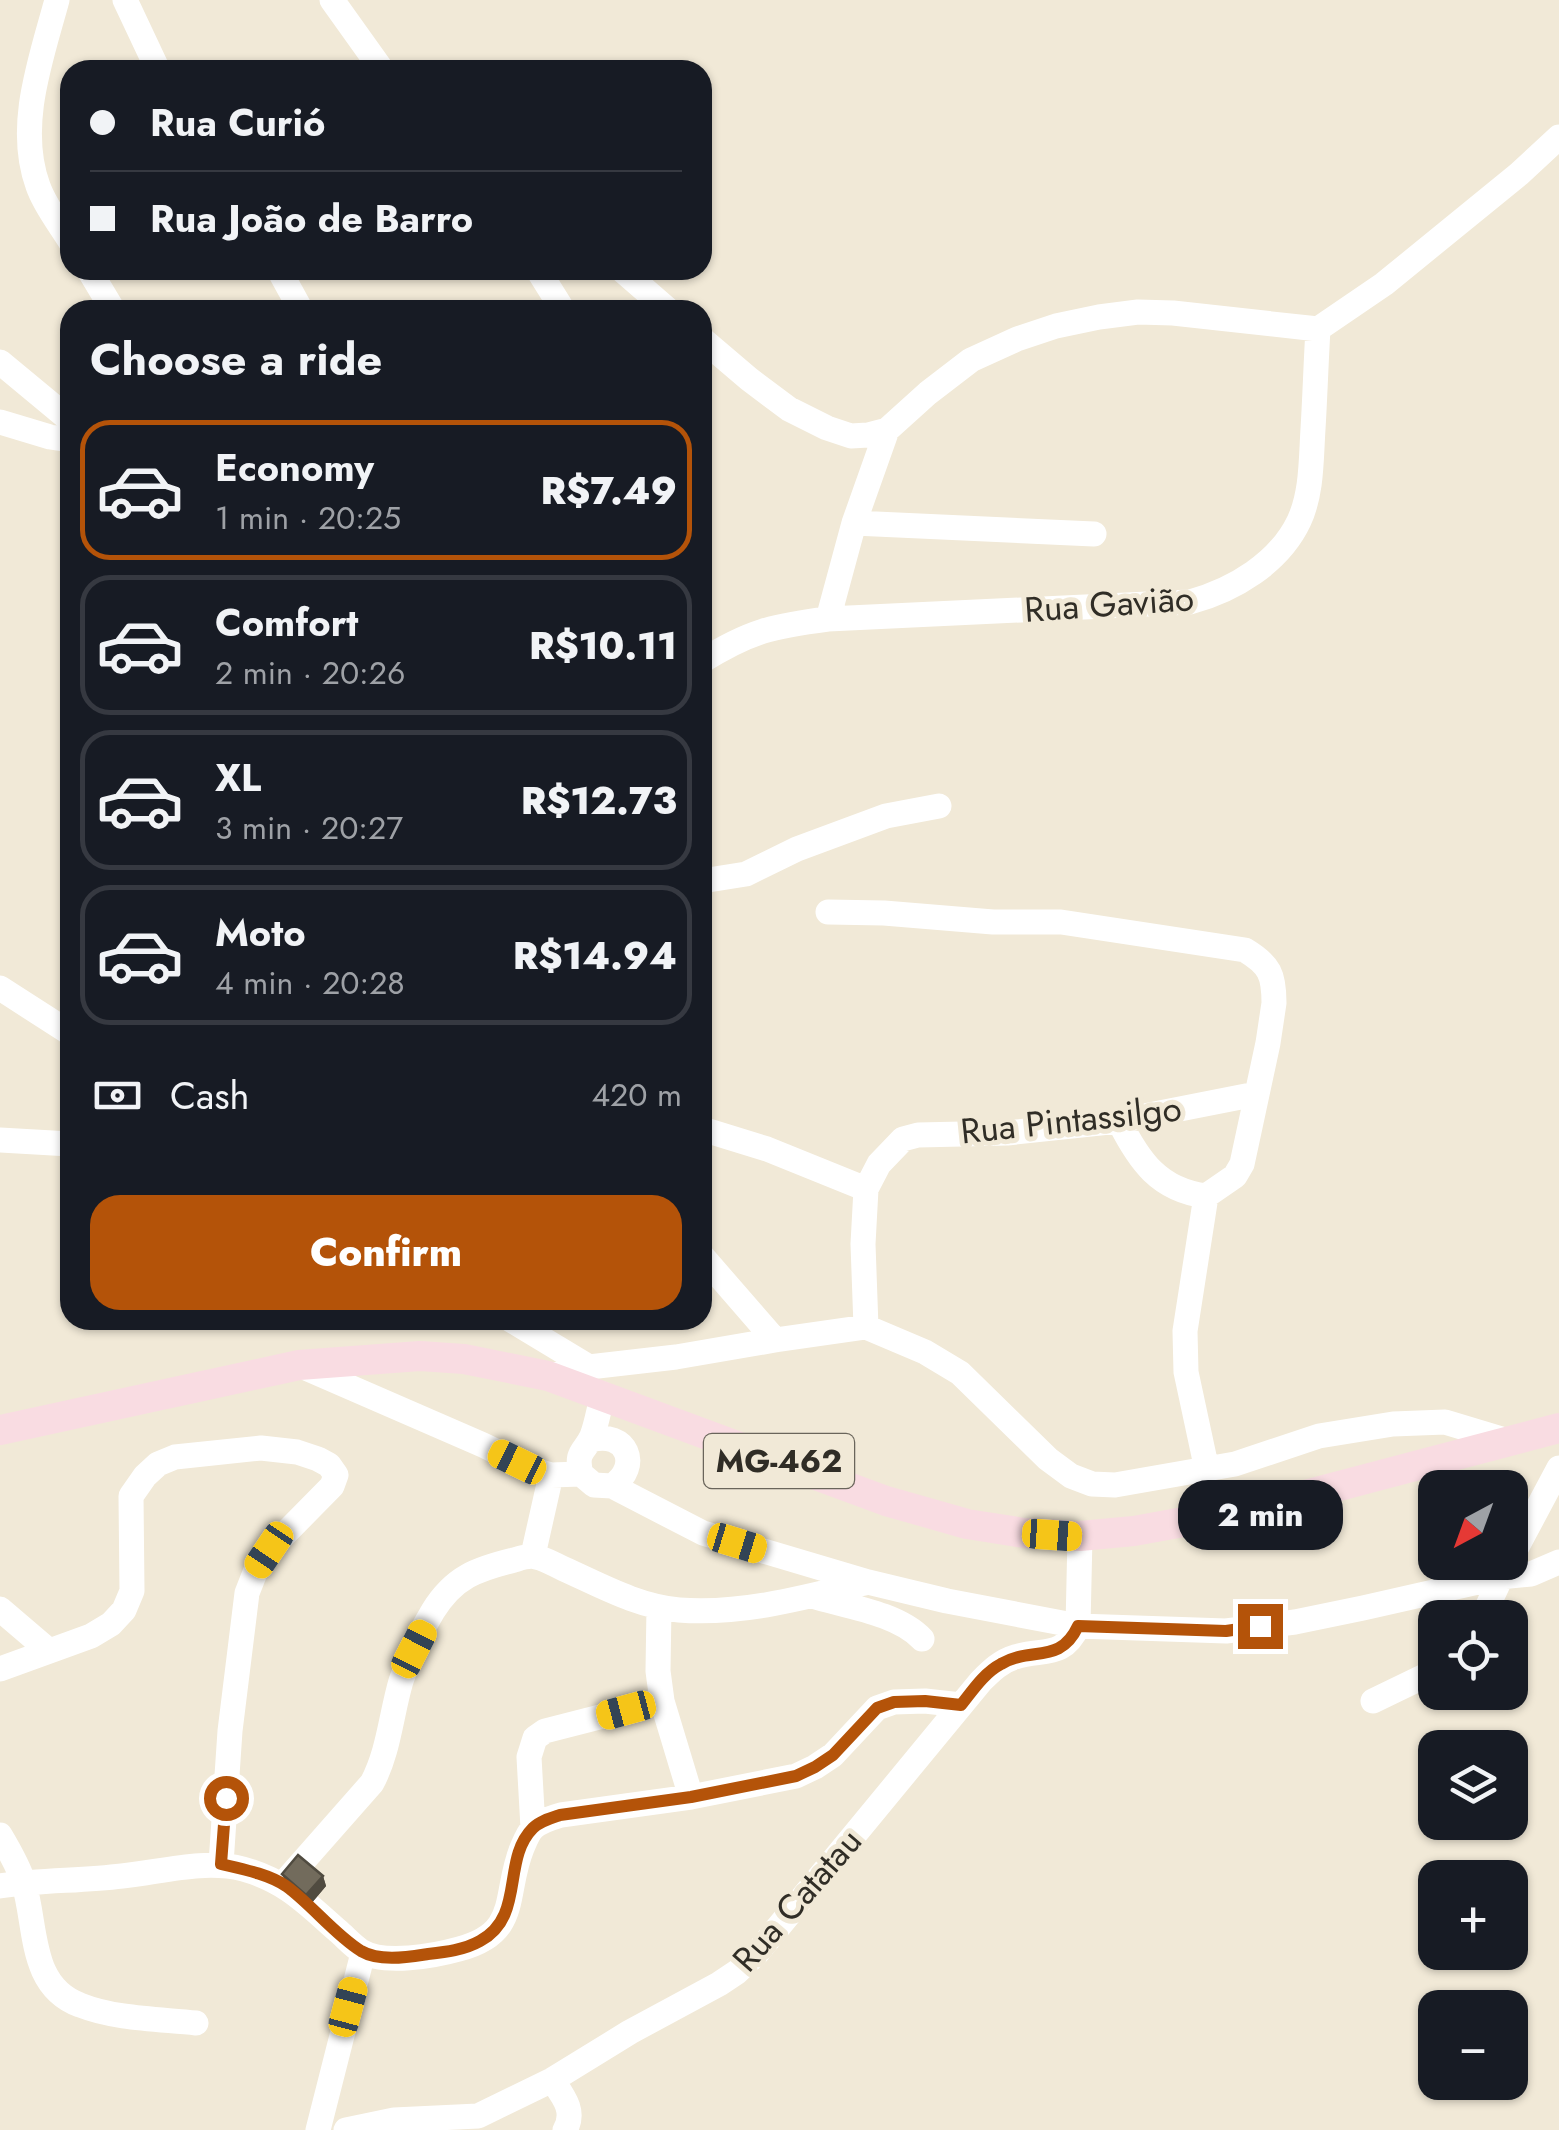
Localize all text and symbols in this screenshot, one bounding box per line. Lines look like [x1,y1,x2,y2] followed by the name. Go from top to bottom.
[150,95,325,150] text: Rua Curió
[150,191,473,246] text: Rua João de Barro
[90,327,382,392] text: Choose a ride
[215,440,374,495] text: Economy
[95,445,185,535] icon: car
[541,463,677,518] text: R$7.49
[215,495,401,541] text: 1 min · 20:25
[1023,573,1195,635] street label: Rua Gavião
[215,595,358,650] text: Comfort
[95,600,185,690] icon: car
[529,618,677,673] text: R$10.11
[215,650,405,696] text: 2 min · 20:26
[215,750,261,805] text: XL
[95,755,185,845] icon: car
[521,773,677,828] text: R$12.73
[215,805,403,851] text: 3 min · 20:27
[215,905,306,960] text: Moto
[95,910,185,1000] icon: car
[513,928,677,983] text: R$14.94
[215,960,405,1006] text: 4 min · 20:28
[90,1068,145,1123] icon: cash
[170,1068,250,1123] text: Cash
[591,1072,682,1118] text: 420 m
[958,1084,1184,1156] street label: Rua Pintassilgo
[90,1195,682,1310] button: Confirm
[704,1434,854,1488] road number: MG-462
[483,1435,551,1489] car
[1418,1470,1528,1580] north arrow
[1418,1470,1528,2100] map controls
[1178,1481,1342,1551] callout: 2 min
[1218,1492,1303,1538] text: 2 min
[240,1517,298,1583] car
[1021,1518,1083,1552] car
[704,1520,770,1566] car
[1418,1600,1528,1710] button: locate
[1238,1604,1283,1649] route end
[387,1615,441,1683] car
[593,1688,659,1732] car
[1418,1730,1528,1840] button: layers
[204,1776,249,1821] route start
[721,1818,873,1982] street label: Rua Catatau
[1418,1860,1528,1970] button: +
[326,1974,370,2040] car
[1418,1990,1528,2100] button: −

